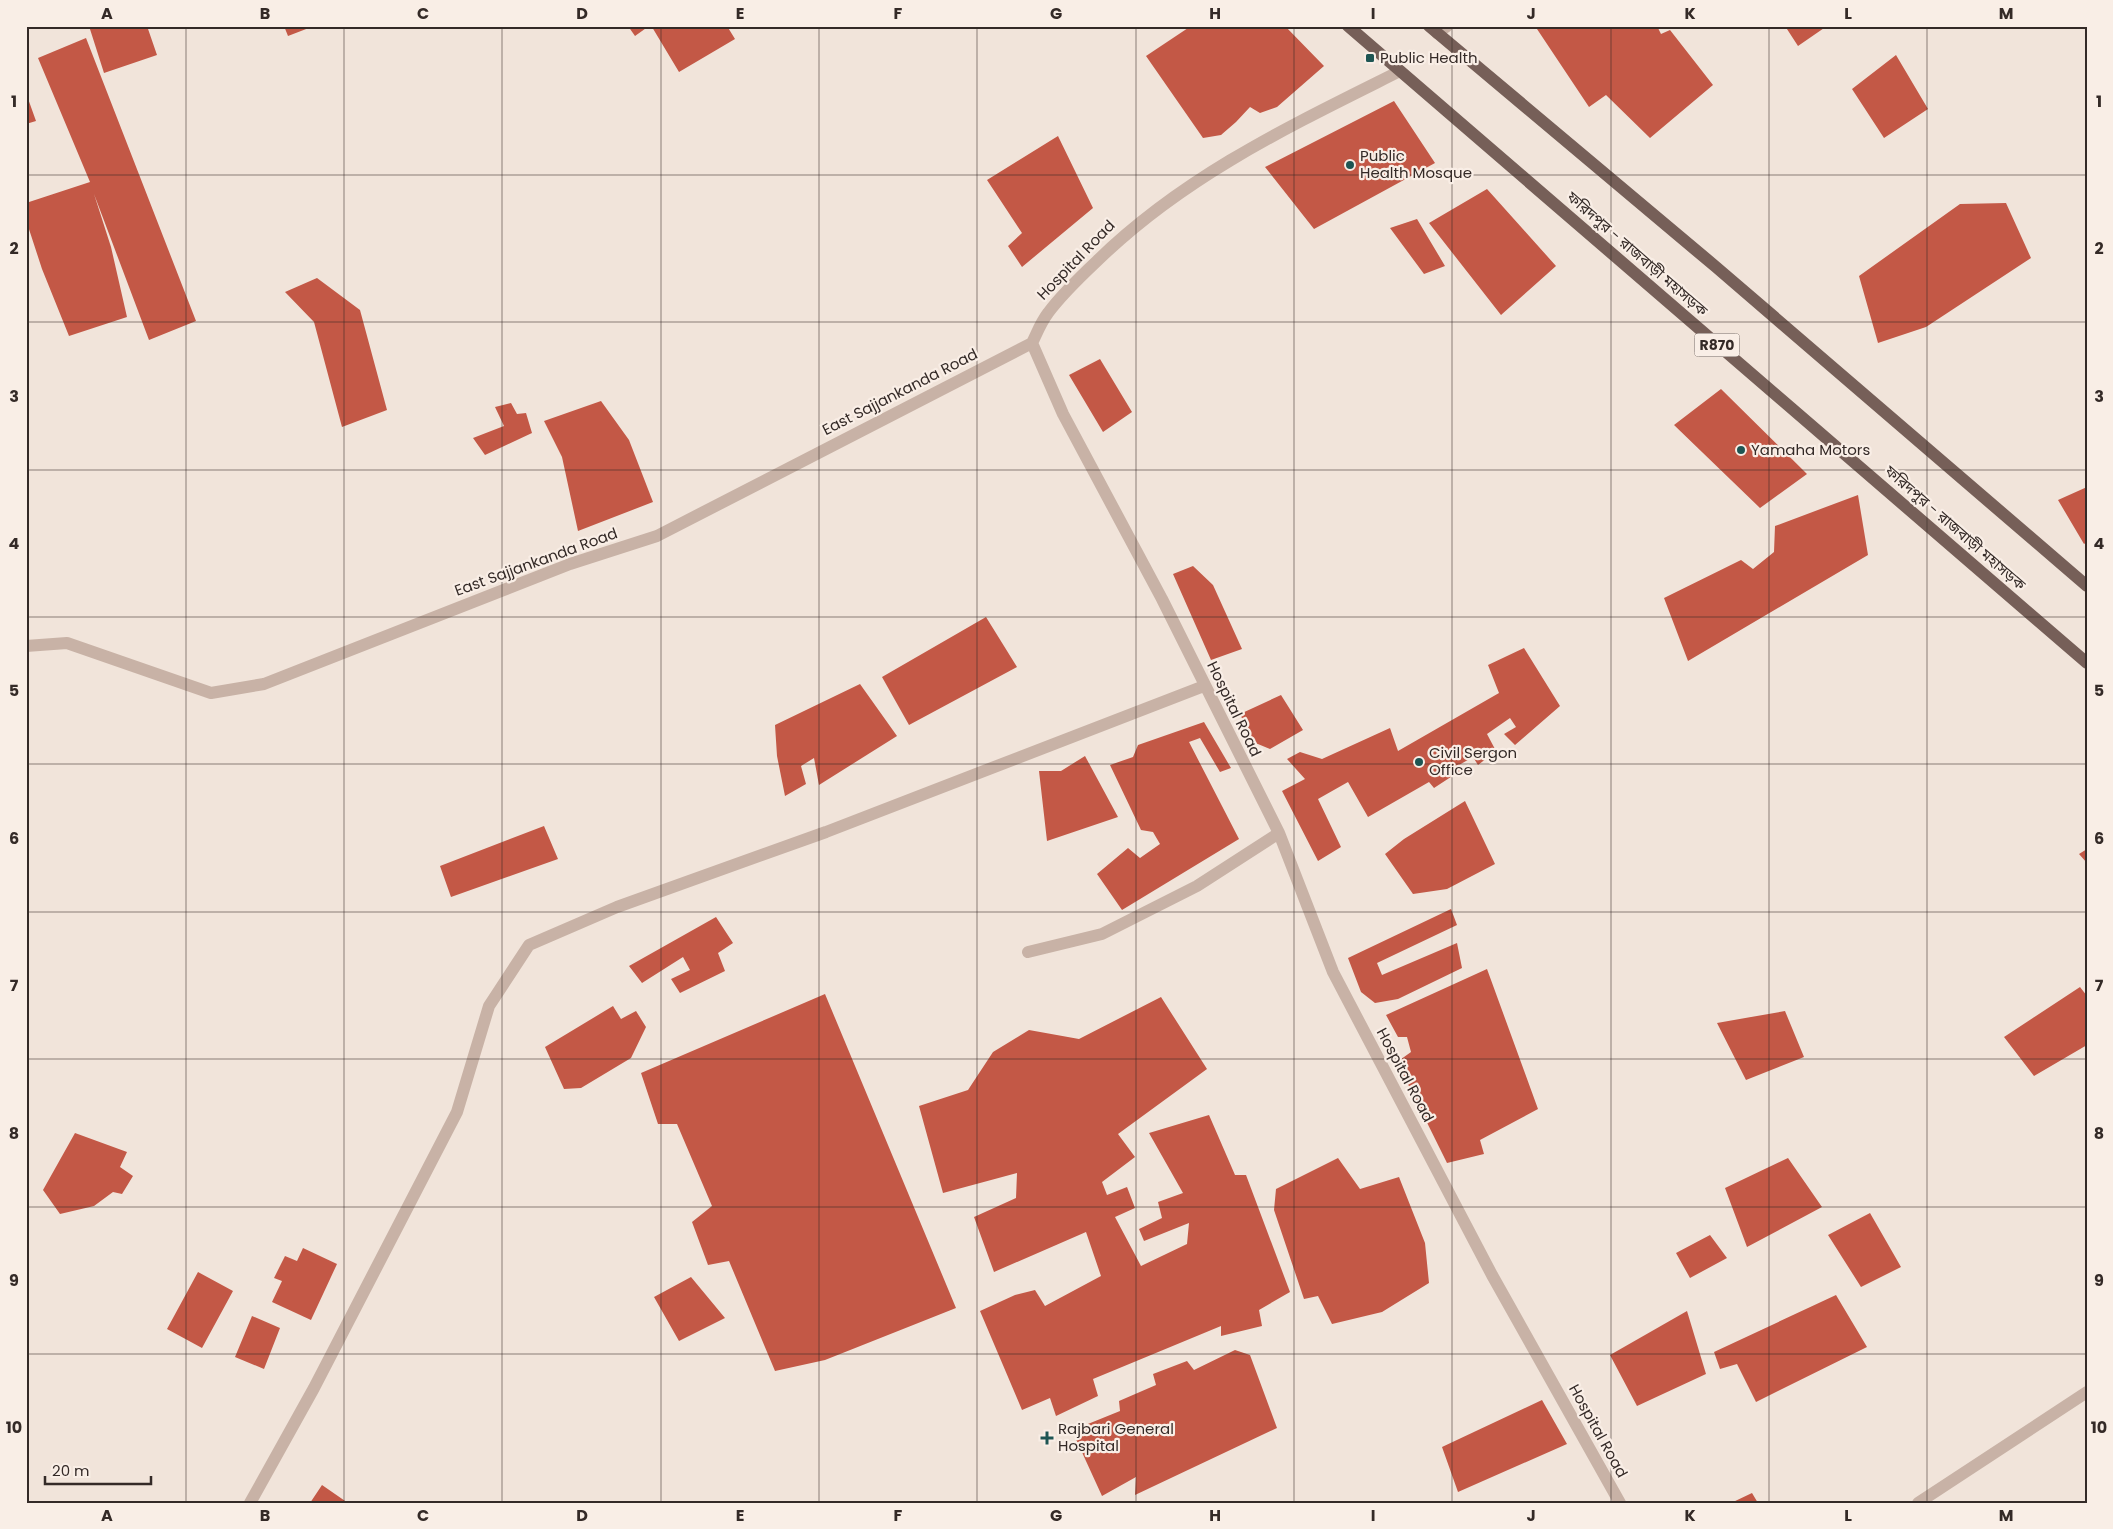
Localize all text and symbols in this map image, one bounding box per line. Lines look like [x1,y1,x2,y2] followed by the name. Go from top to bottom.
[101,2,113,25] text: A
[260,2,270,25] text: B
[417,2,429,25] text: C
[576,2,588,25] text: D
[736,2,744,25] text: E
[894,2,903,25] text: F
[1050,2,1062,25] text: G
[1209,2,1221,25] text: H
[1371,2,1375,25] text: I
[1526,2,1536,25] text: J
[1684,2,1696,25] text: K
[1844,2,1852,25] text: L
[1999,2,2013,25] text: M
[1380,47,1478,68] place label: Public Health
[1364,52,1376,64] marker: Public Health
[11,90,17,113] text: 1
[2096,90,2102,113] text: 1
[1360,145,1472,183] place label: Public Health Mosque
[1344,159,1356,171] marker: Public Health Mosque
[1562,186,1713,321] street label: ফরিদপুর - রাজবাড়ী মহাসড়ক
[1032,215,1119,304] street label: Hospital Road
[9,237,19,260] text: 2
[2094,237,2104,260] text: 2
[1694,334,1740,356] road number: R870
[818,343,981,440] street label: East Sajjankanda Road
[9,385,19,408] text: 3
[2094,385,2104,408] text: 3
[1751,439,1870,460] place label: Yamaha Motors
[1735,444,1747,456] marker: Yamaha Motors
[1880,460,2031,595] street label: ফরিদপুর - রাজবাড়ী মহাসড়ক
[451,522,620,601] street label: East Sajjankanda Road
[9,532,20,555] text: 4
[2094,532,2105,555] text: 4
[1202,657,1267,760] street label: Hospital Road
[9,679,19,702] text: 5
[2094,679,2104,702] text: 5
[1429,742,1517,780] place label: Civil Sergon Office
[1413,756,1425,768] marker: Civil Sergon Office
[9,827,19,850] text: 6
[2094,827,2104,850] text: 6
[10,974,19,997] text: 7
[2095,974,2104,997] text: 7
[1372,1024,1439,1126] street label: Hospital Road
[9,1122,19,1145] text: 8
[2094,1122,2104,1145] text: 8
[9,1269,19,1292] text: 9
[2094,1269,2104,1292] text: 9
[1564,1380,1633,1481] street label: Hospital Road
[6,1416,22,1439] text: 10
[2091,1416,2107,1439] text: 10
[1058,1418,1174,1456] place label: Rajbari General Hospital
[1040,1431,1054,1445] marker: Rajbari General Hospital
[45,1454,151,1486] scale bar
[52,1460,90,1481] text: 20 m
[101,1504,113,1527] text: A
[260,1504,270,1527] text: B
[417,1504,429,1527] text: C
[576,1504,588,1527] text: D
[736,1504,744,1527] text: E
[894,1504,903,1527] text: F
[1050,1504,1062,1527] text: G
[1209,1504,1221,1527] text: H
[1371,1504,1375,1527] text: I
[1526,1504,1536,1527] text: J
[1684,1504,1696,1527] text: K
[1844,1504,1852,1527] text: L
[1999,1504,2013,1527] text: M

